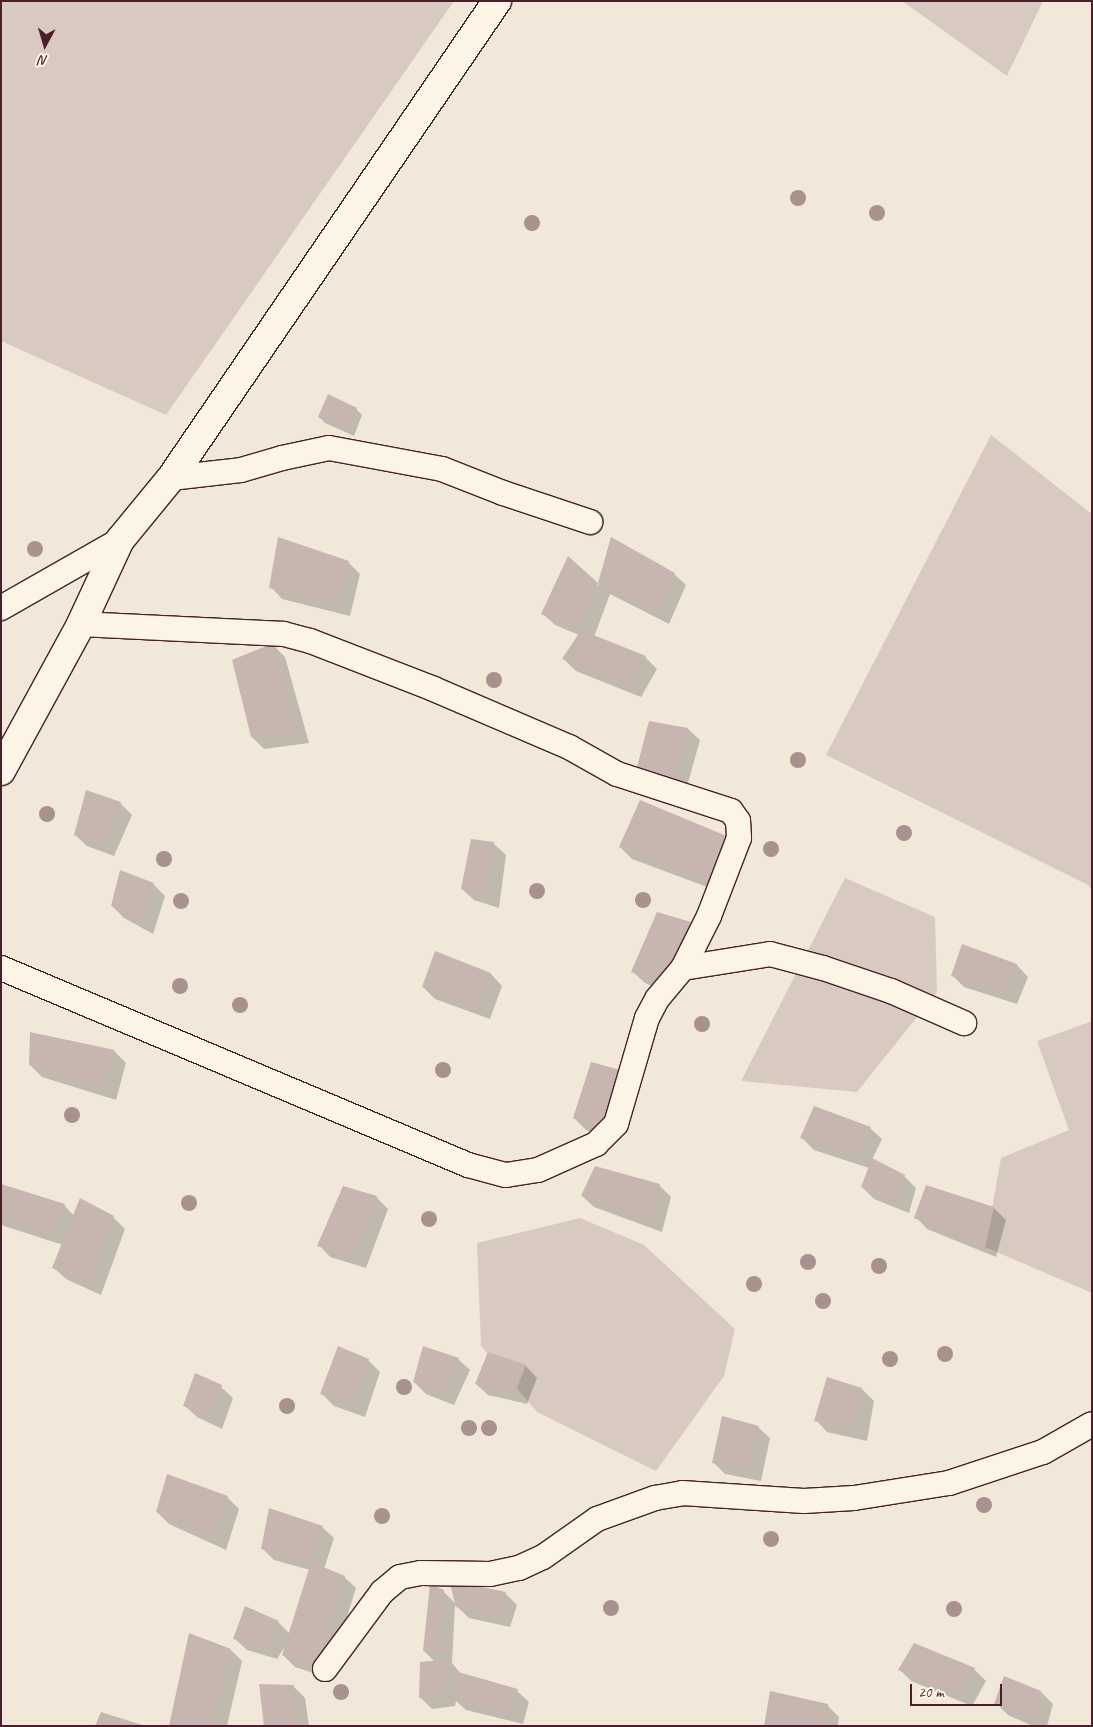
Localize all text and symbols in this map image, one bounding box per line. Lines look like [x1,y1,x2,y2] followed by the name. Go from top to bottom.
[20,20,70,70] north arrow
[38,52,49,69] text: N
[913,1674,1006,1706] scale bar
[918,1683,944,1702] text: 20 m

